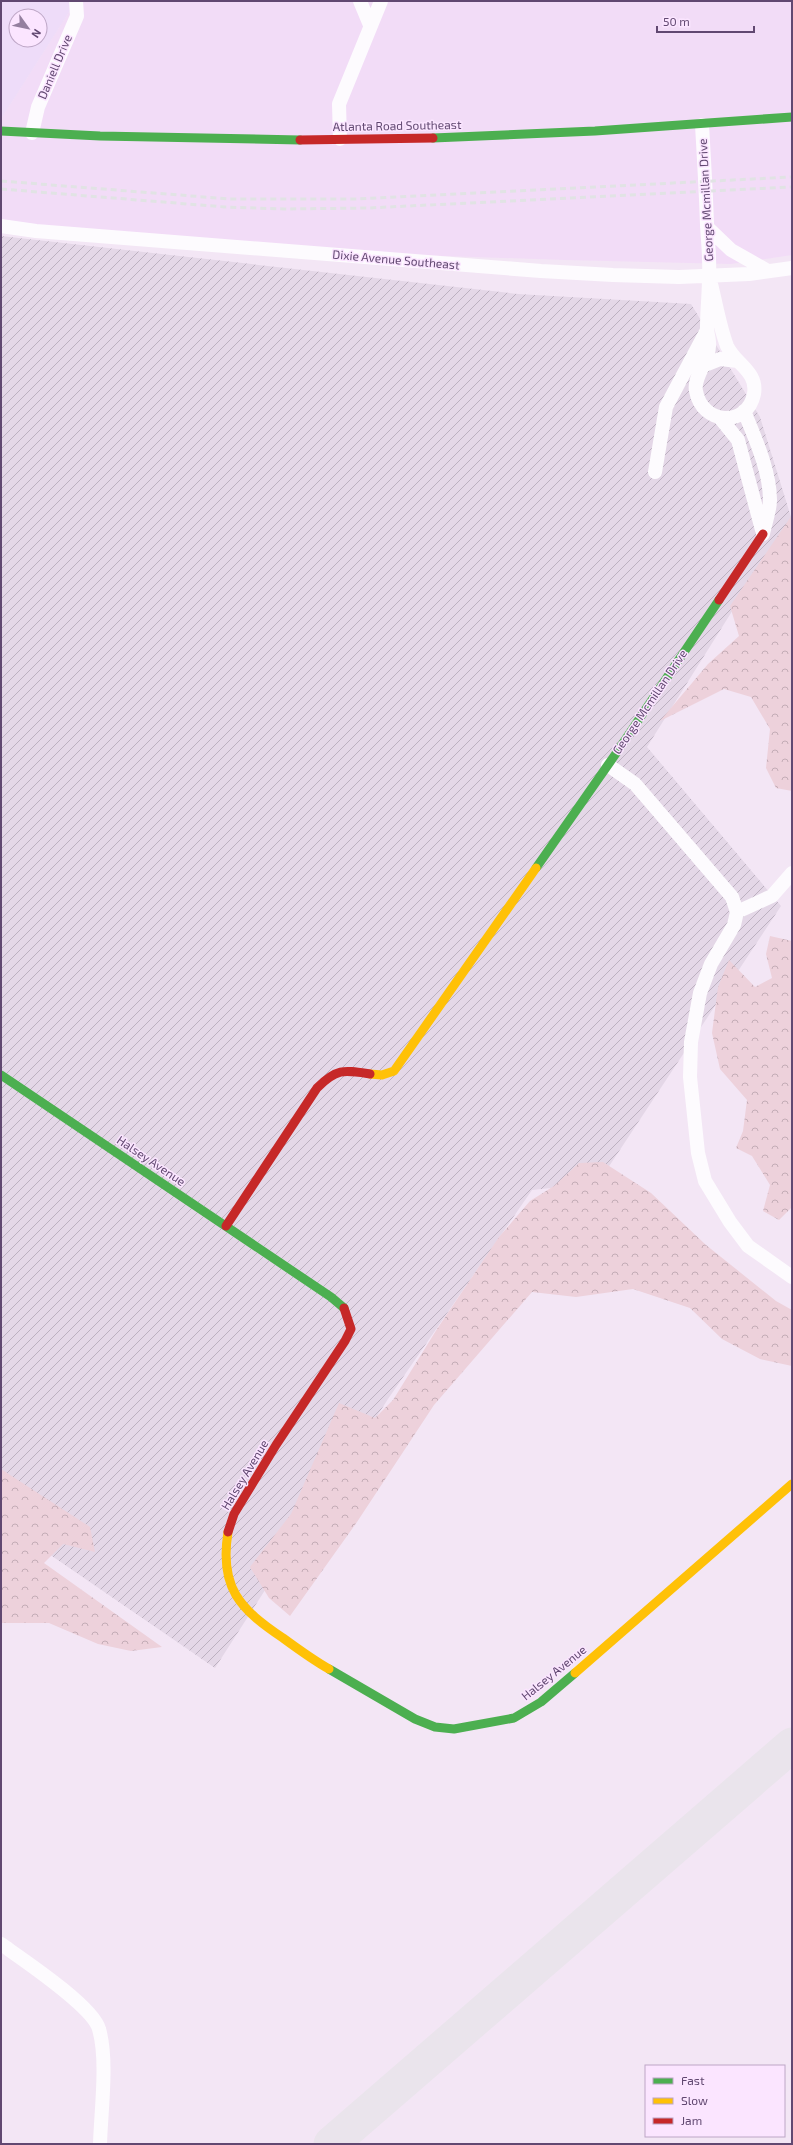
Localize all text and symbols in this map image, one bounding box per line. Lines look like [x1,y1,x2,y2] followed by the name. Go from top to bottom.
[8,8,48,48] north arrow
[657,8,754,34] scale bar
[663,14,690,28] text: 50 m
[29,27,44,41] text: N
[34,32,74,101] street label: Daniell Drive
[332,117,462,133] street label: Atlanta Road Southeast
[695,138,715,262] street label: George Mcmillan Drive
[332,246,461,272] street label: Dixie Avenue Southeast
[609,647,689,756] street label: George Mcmillan Drive
[115,1132,188,1188] street label: Halsey Avenue
[218,1437,271,1512] street label: Halsey Avenue
[518,1642,589,1703] street label: Halsey Avenue
[645,2065,785,2137] legend
[681,2073,705,2087] text: Fast
[681,2093,708,2107] text: Slow
[681,2113,702,2127] text: Jam

